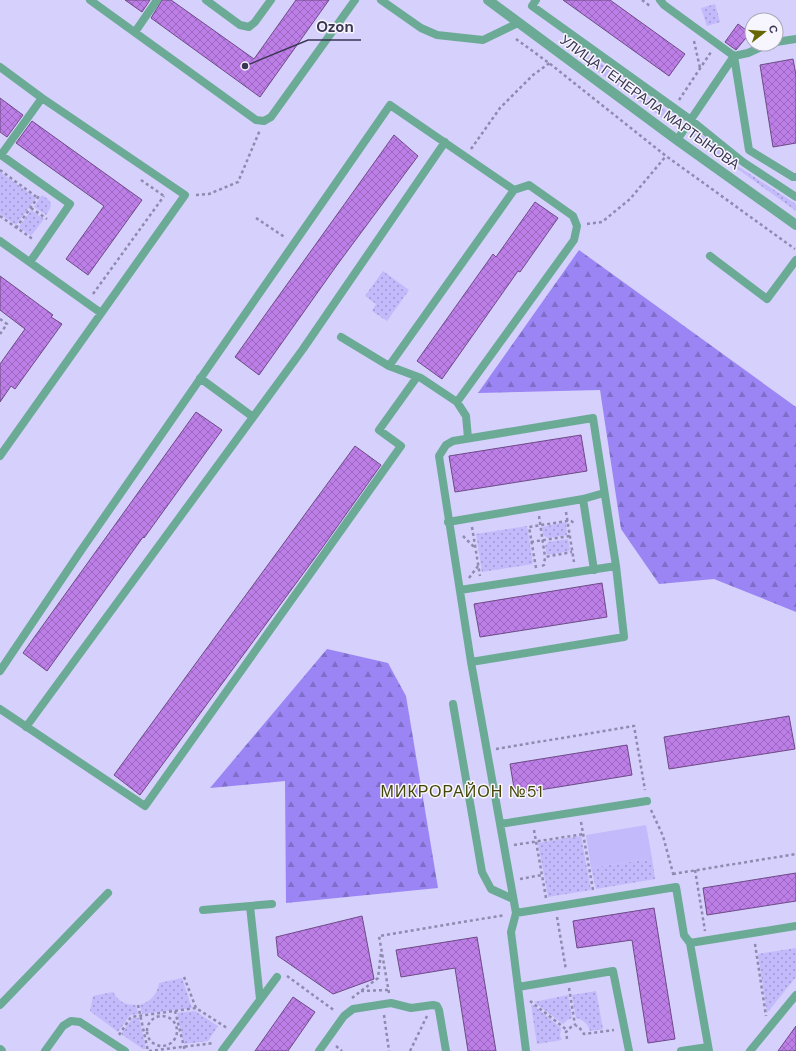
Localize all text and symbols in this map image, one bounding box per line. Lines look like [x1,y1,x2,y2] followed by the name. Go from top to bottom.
[744,12,784,52] north arrow
[308,13,361,40] callout: Ozon
[316,17,354,37] text: Ozon
[766,23,781,35] text: С
[557,31,744,174] street label: УЛИЦА ГЕНЕРАЛА МАРТЫНОВА
[381,781,543,802] district label: МИКРОРАЙОН №51

